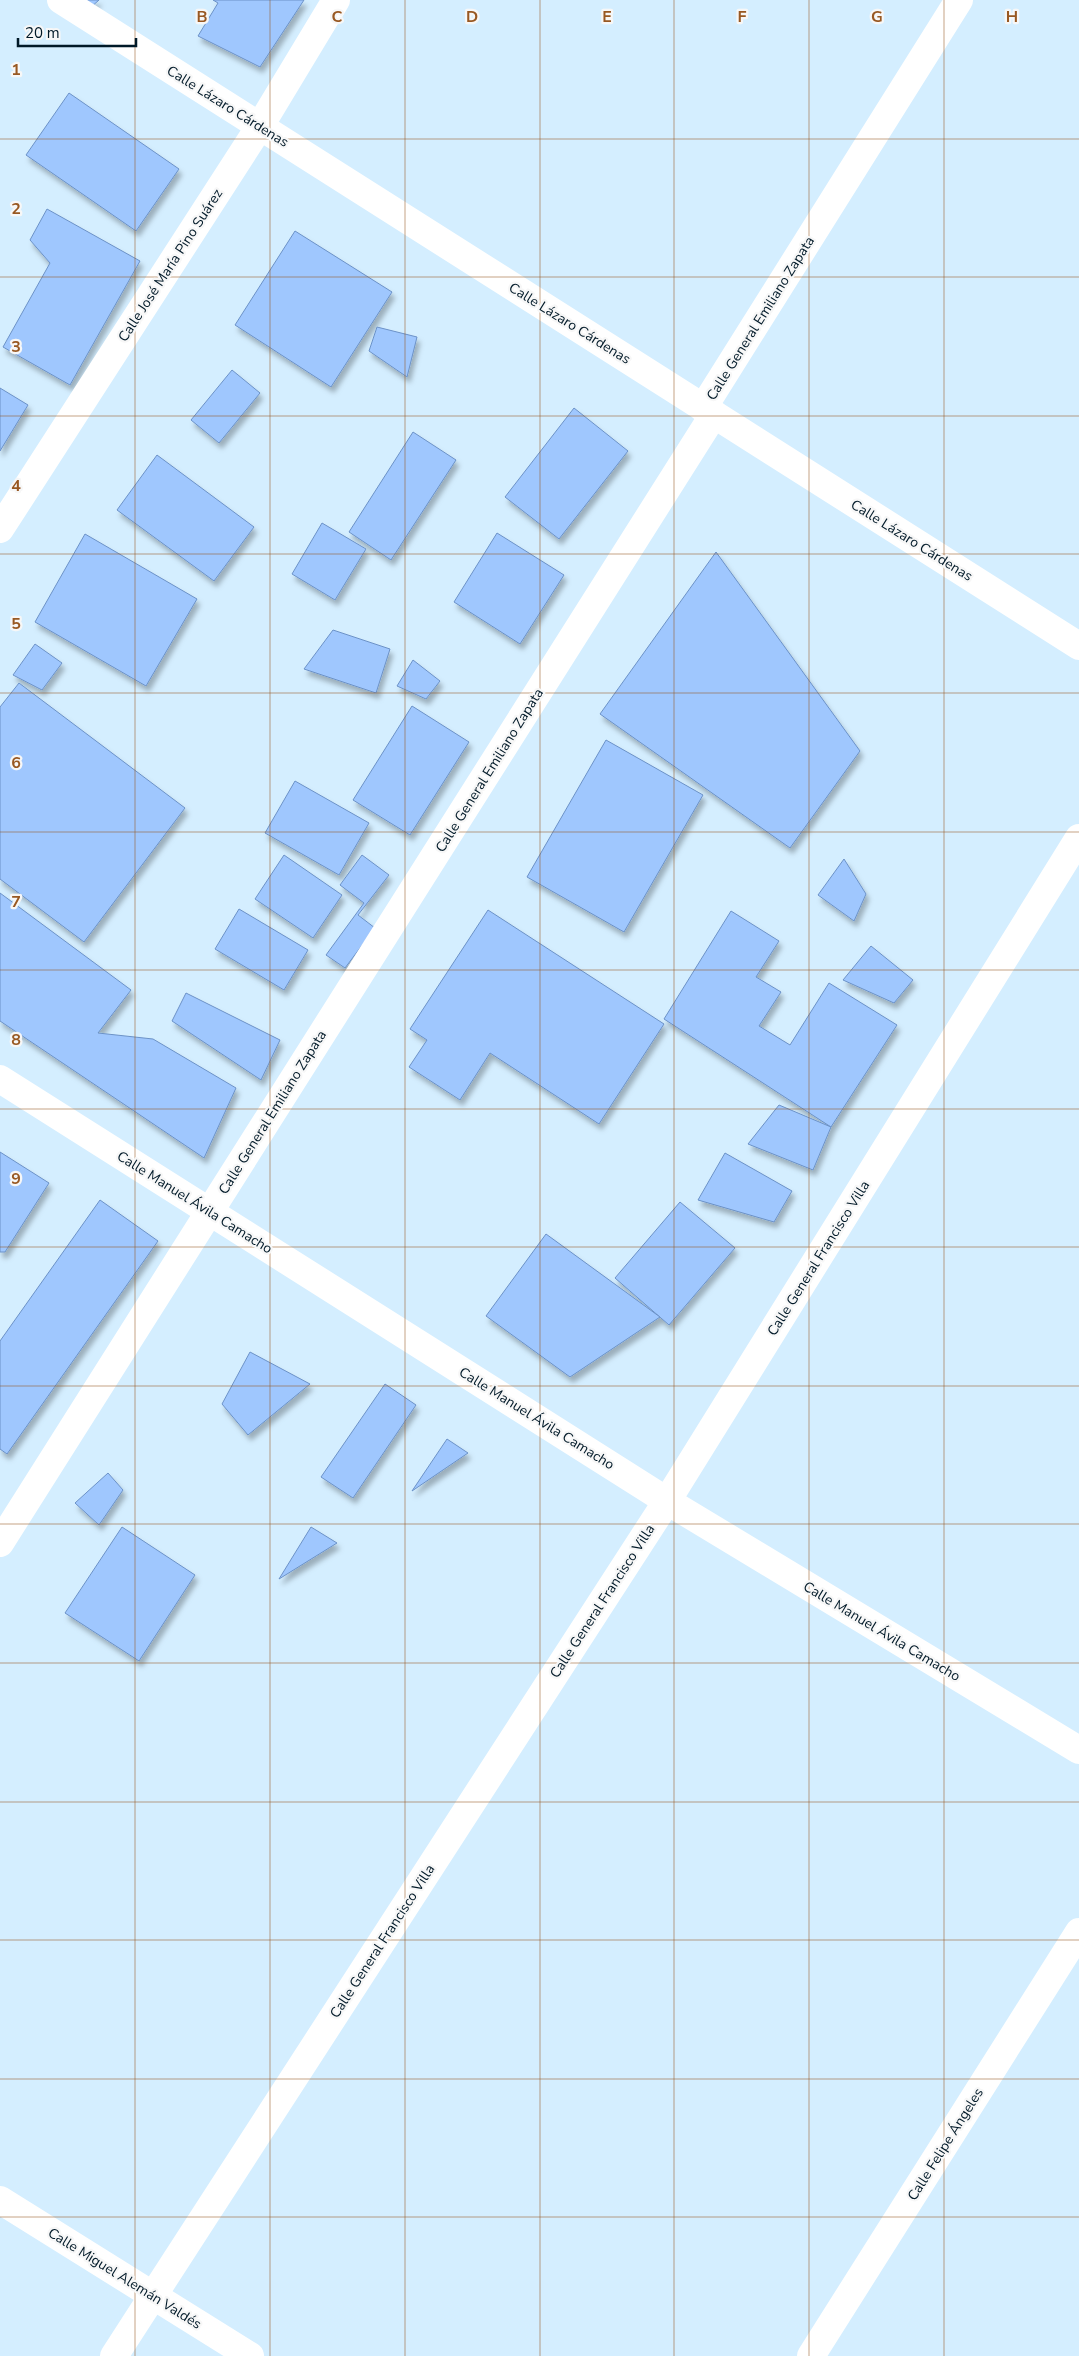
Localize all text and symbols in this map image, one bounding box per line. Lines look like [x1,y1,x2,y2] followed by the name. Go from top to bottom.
[196,6,208,28] text: B
[332,6,343,28] text: C
[466,6,478,28] text: D
[602,6,612,28] text: E
[738,6,747,28] text: F
[871,6,883,28] text: G
[1006,6,1018,28] text: H
[18,15,135,47] scale bar
[25,23,60,43] text: 20 m
[11,59,21,81] text: 1
[163,61,292,152] street label: Calle Lázaro Cárdenas
[114,185,227,345] street label: Calle José María Pino Suárez
[11,198,21,220] text: 2
[702,233,819,404] street label: Calle General Emiliano Zapata
[505,278,634,369] street label: Calle Lázaro Cárdenas
[11,336,21,358] text: 3
[11,475,21,497] text: 4
[847,495,976,586] street label: Calle Lázaro Cárdenas
[11,613,21,635] text: 5
[431,685,548,856] street label: Calle General Emiliano Zapata
[11,752,21,774] text: 6
[11,891,21,913] text: 7
[214,1027,331,1198] street label: Calle General Emiliano Zapata
[11,1029,21,1051] text: 8
[113,1147,276,1258] street label: Calle Manuel Ávila Camacho
[11,1168,21,1190] text: 9
[763,1177,874,1339] street label: Calle General Francisco Villa
[455,1363,618,1474] street label: Calle Manuel Ávila Camacho
[546,1521,659,1682] street label: Calle General Francisco Villa
[800,1577,964,1686] street label: Calle Manuel Ávila Camacho
[326,1861,439,2022] street label: Calle General Francisco Villa
[903,2084,988,2204] street label: Calle Felipe Ángeles
[44,2223,205,2334] street label: Calle Miguel Alemán Valdés

